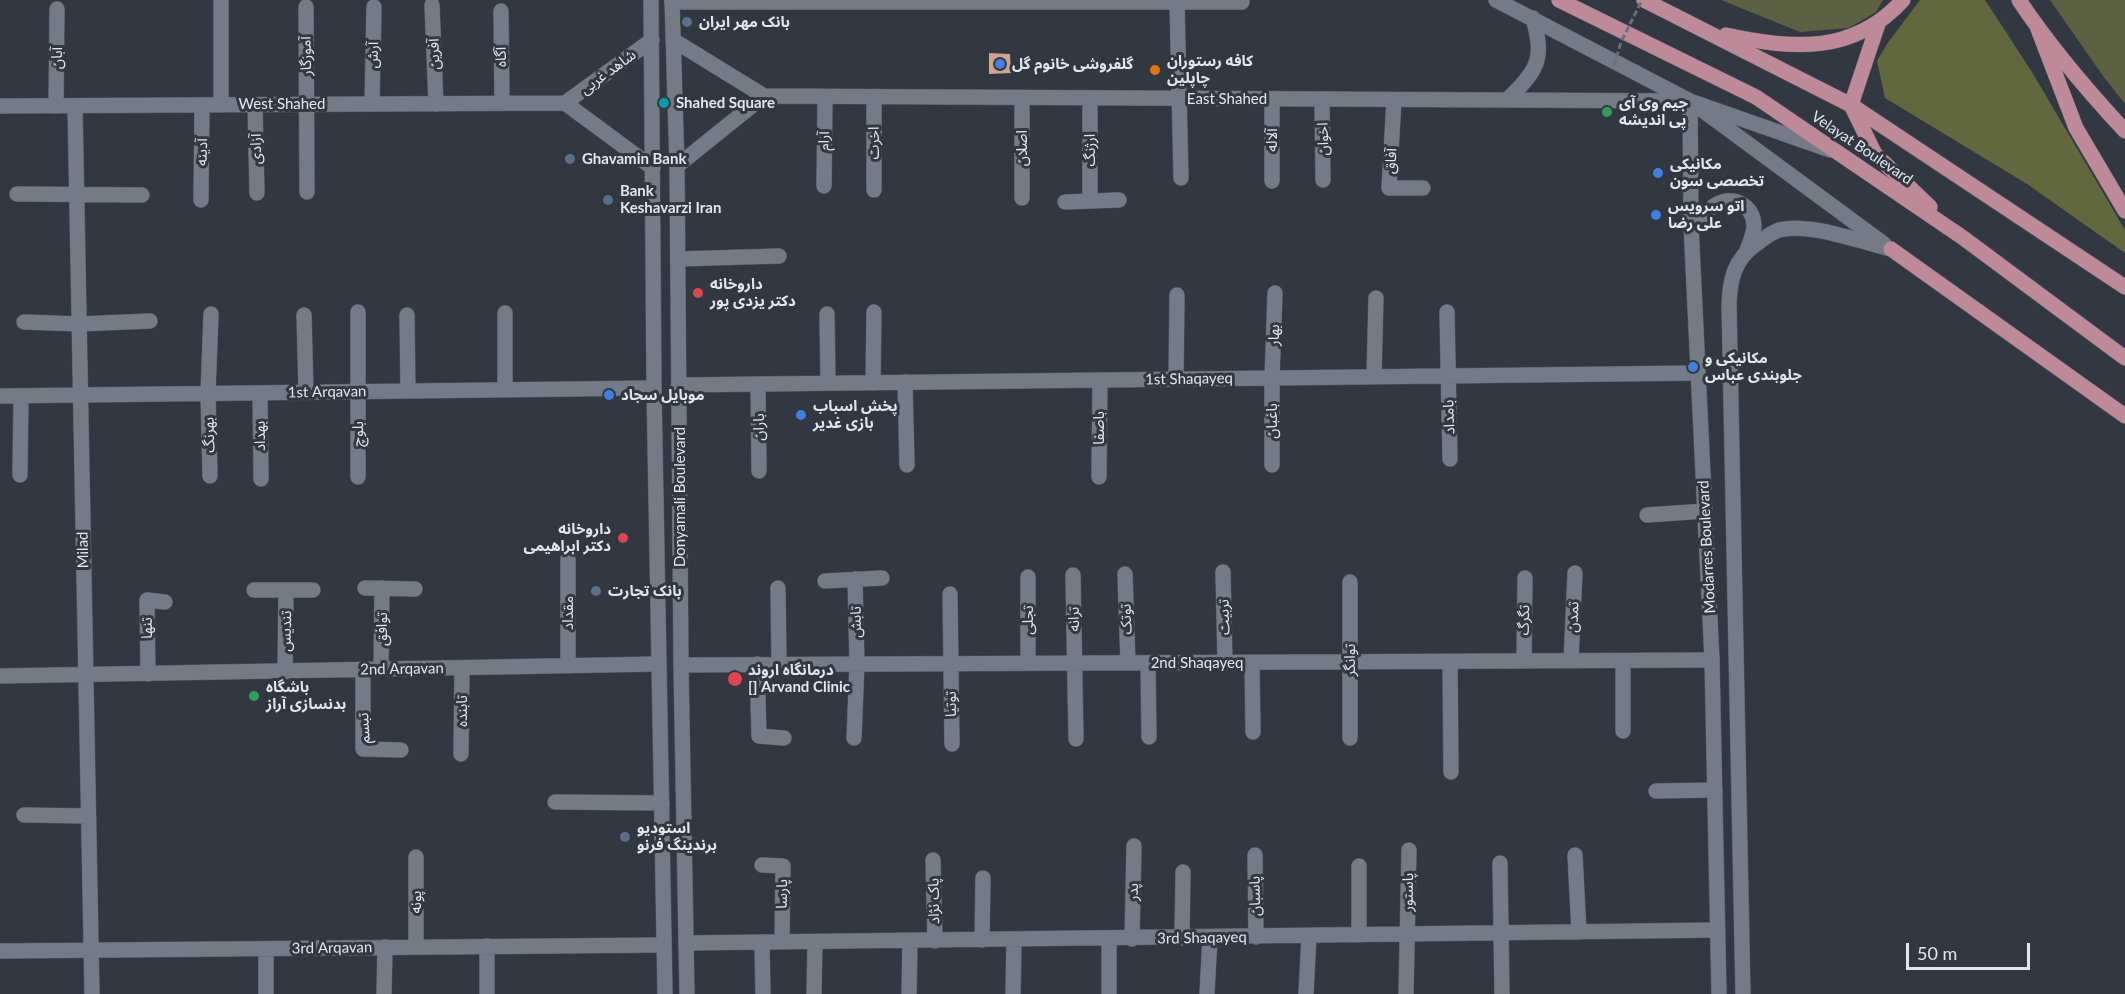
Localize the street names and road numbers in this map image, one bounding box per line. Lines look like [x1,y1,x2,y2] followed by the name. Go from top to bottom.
[297,36,315,76] street label: آموزگار
[424,38,444,70] street label: آفرین
[364,41,382,69] street label: آرش
[577,46,639,98] street label: شاهد غربی
[48,47,66,69] street label: آبان
[492,47,510,67] street label: آگاه
[1187,90,1267,108] street label: East Shahed
[239,95,325,113] street label: West Shahed
[1808,107,1916,189] street label: Velayat Boulevard
[1314,122,1332,156] street label: اخوان
[865,126,883,160] street label: اخرت
[1263,128,1281,152] street label: آلاله
[1013,130,1031,166] street label: اصلان
[815,131,833,151] street label: آرام
[247,133,265,165] street label: آزادی
[1081,134,1099,166] street label: ارژنگ
[193,138,211,166] street label: آدینه
[1381,147,1401,175] street label: آفاق
[1265,324,1283,346] street label: بهار
[1145,369,1233,389] street label: 1st Shaqayeq
[287,382,367,402] street label: 1st Arqavan
[1439,399,1459,435] street label: بامداد
[1263,403,1281,439] street label: باغبان
[1090,411,1108,445] street label: باصفا
[750,413,768,441] street label: باران
[200,417,218,453] street label: بهرنگ
[251,421,269,451] street label: بهداد
[349,421,367,447] street label: بلوچ
[671,427,689,567] street label: Donyamali Boulevard
[1695,480,1719,614] street label: Modarres Boulevard
[74,531,92,569] street label: Milad
[559,596,577,630] street label: مقداد
[1215,599,1233,635] street label: تربیت
[1563,601,1583,633] street label: تمدن
[1116,603,1136,635] street label: توتک
[1019,605,1037,635] street label: تجلی
[1515,605,1533,635] street label: تگرگ
[847,606,865,638] street label: تابش
[1065,606,1083,632] street label: ترانه
[277,610,295,652] street label: تندیس
[373,612,391,646] street label: توافق
[138,617,156,639] street label: تنها
[1341,644,1359,676] street label: توانگر
[1151,654,1243,672] street label: 2nd Shaqayeq
[360,659,444,679] street label: 2nd Arqavan
[942,691,960,717] street label: توتیا
[453,695,471,727] street label: تابنده
[354,712,374,744] street label: تبسم
[1399,872,1417,912] street label: پاستور
[1246,876,1264,916] street label: پاسبان
[925,878,943,924] street label: پاک نژاد
[773,879,791,909] street label: پارسا
[1124,883,1142,901] street label: پدر
[407,891,425,913] street label: پونه
[1157,928,1247,948] street label: 3rd Shaqayeq
[292,938,372,958] street label: 3rd Arqavan

